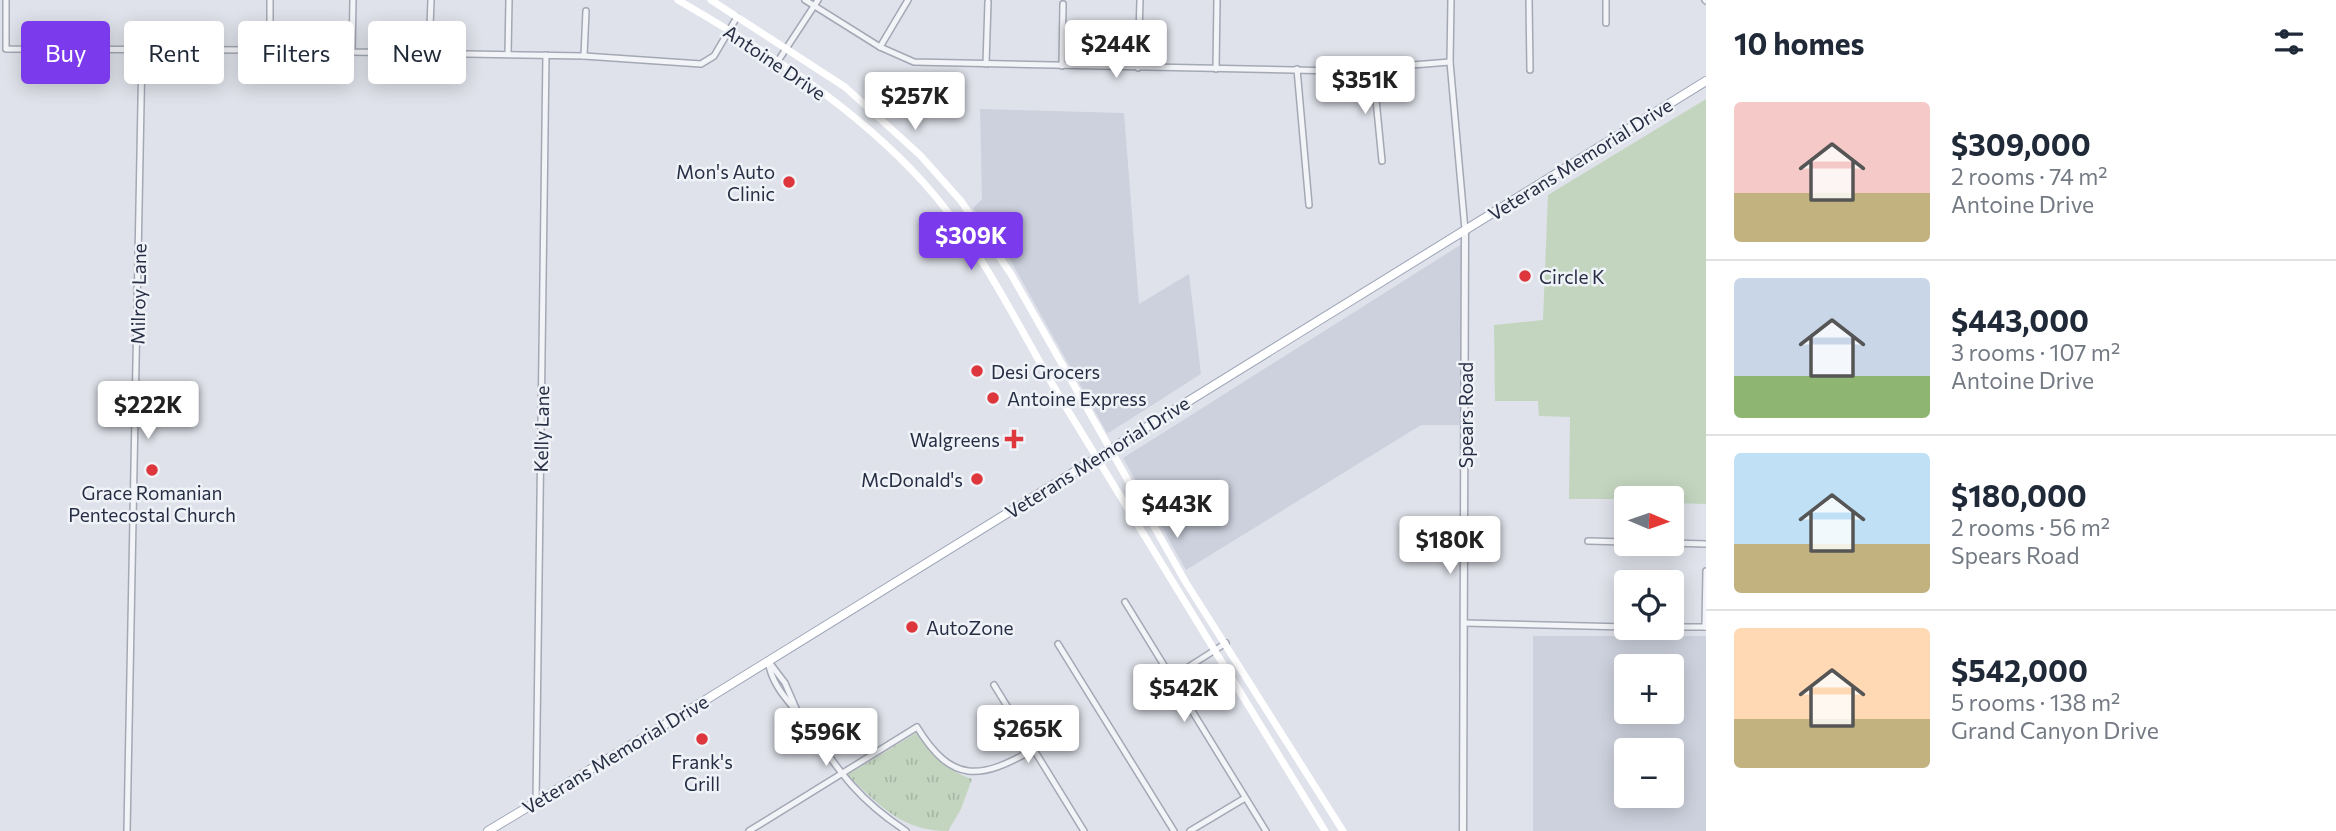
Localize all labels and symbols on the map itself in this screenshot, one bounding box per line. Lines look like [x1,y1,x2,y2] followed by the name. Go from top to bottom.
[720,19,830,105] street label: Antoine Drive
[1067,20,1165,80] pin: $244K
[1316,57,1414,116] pin: $351K
[866,72,964,132] pin: $257K
[1484,93,1676,225] street label: Veterans Memorial Drive
[676,160,775,205] place label: Mon's Auto Clinic
[781,174,797,190] marker: Mon's Auto Clinic
[922,212,1020,272] pin: $309K
[126,243,150,345] street label: Milroy Lane
[1539,265,1605,288] place label: Circle K
[1517,268,1533,284] marker: Circle K
[991,360,1100,383] place label: Desi Grocers
[1454,362,1477,468] street label: Spears Road
[969,363,985,379] marker: Desi Grocers
[99,382,197,441] pin: $222K
[529,385,553,473] street label: Kelly Lane
[1007,387,1147,410] place label: Antoine Express
[985,390,1001,406] marker: Antoine Express
[1001,391,1193,523] street label: Veterans Memorial Drive
[910,428,1000,451] place label: Walgreens
[1006,431,1022,447] marker: Walgreens
[144,462,160,478] marker: Grace Romanian Pentecostal Church
[861,468,963,491] place label: McDonald's
[969,471,985,487] marker: McDonald's
[1128,480,1226,540] pin: $443K
[68,481,236,526] place label: Grace Romanian Pentecostal Church
[1614,486,1684,556] north arrow
[1401,516,1499,576] pin: $180K
[926,616,1014,639] place label: AutoZone
[904,619,920,635] marker: AutoZone
[1135,664,1233,724] pin: $542K
[518,689,712,819] street label: Veterans Memorial Drive
[979,706,1077,765] pin: $265K
[777,708,875,768] pin: $596K
[694,731,710,747] marker: Frank's Grill
[671,750,733,795] place label: Frank's Grill

